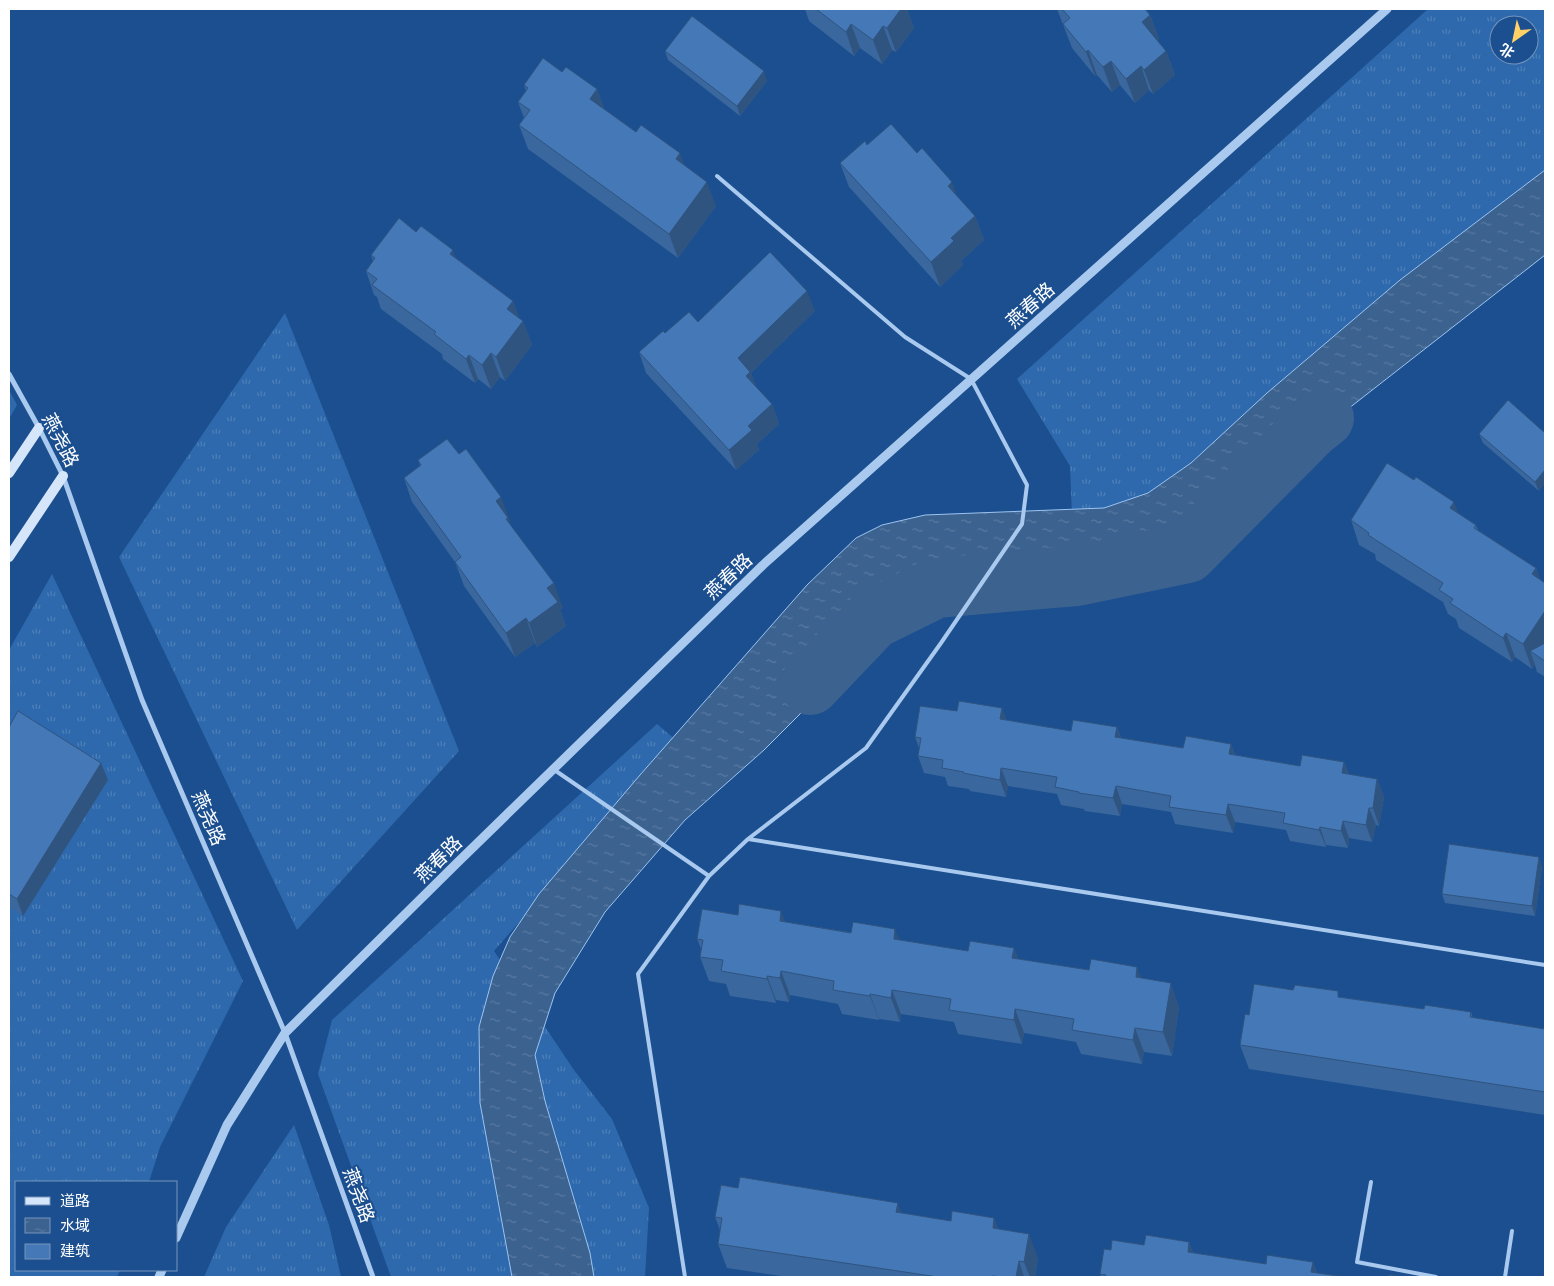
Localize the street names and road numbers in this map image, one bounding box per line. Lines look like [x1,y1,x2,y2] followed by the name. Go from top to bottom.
[1001,278,1059,333] street label: 燕春路
[37,410,84,471] street label: 燕尧路
[700,548,757,604] street label: 燕春路
[187,787,230,849] street label: 燕尧路
[410,831,467,888] street label: 燕春路
[338,1164,379,1226] street label: 燕尧路

